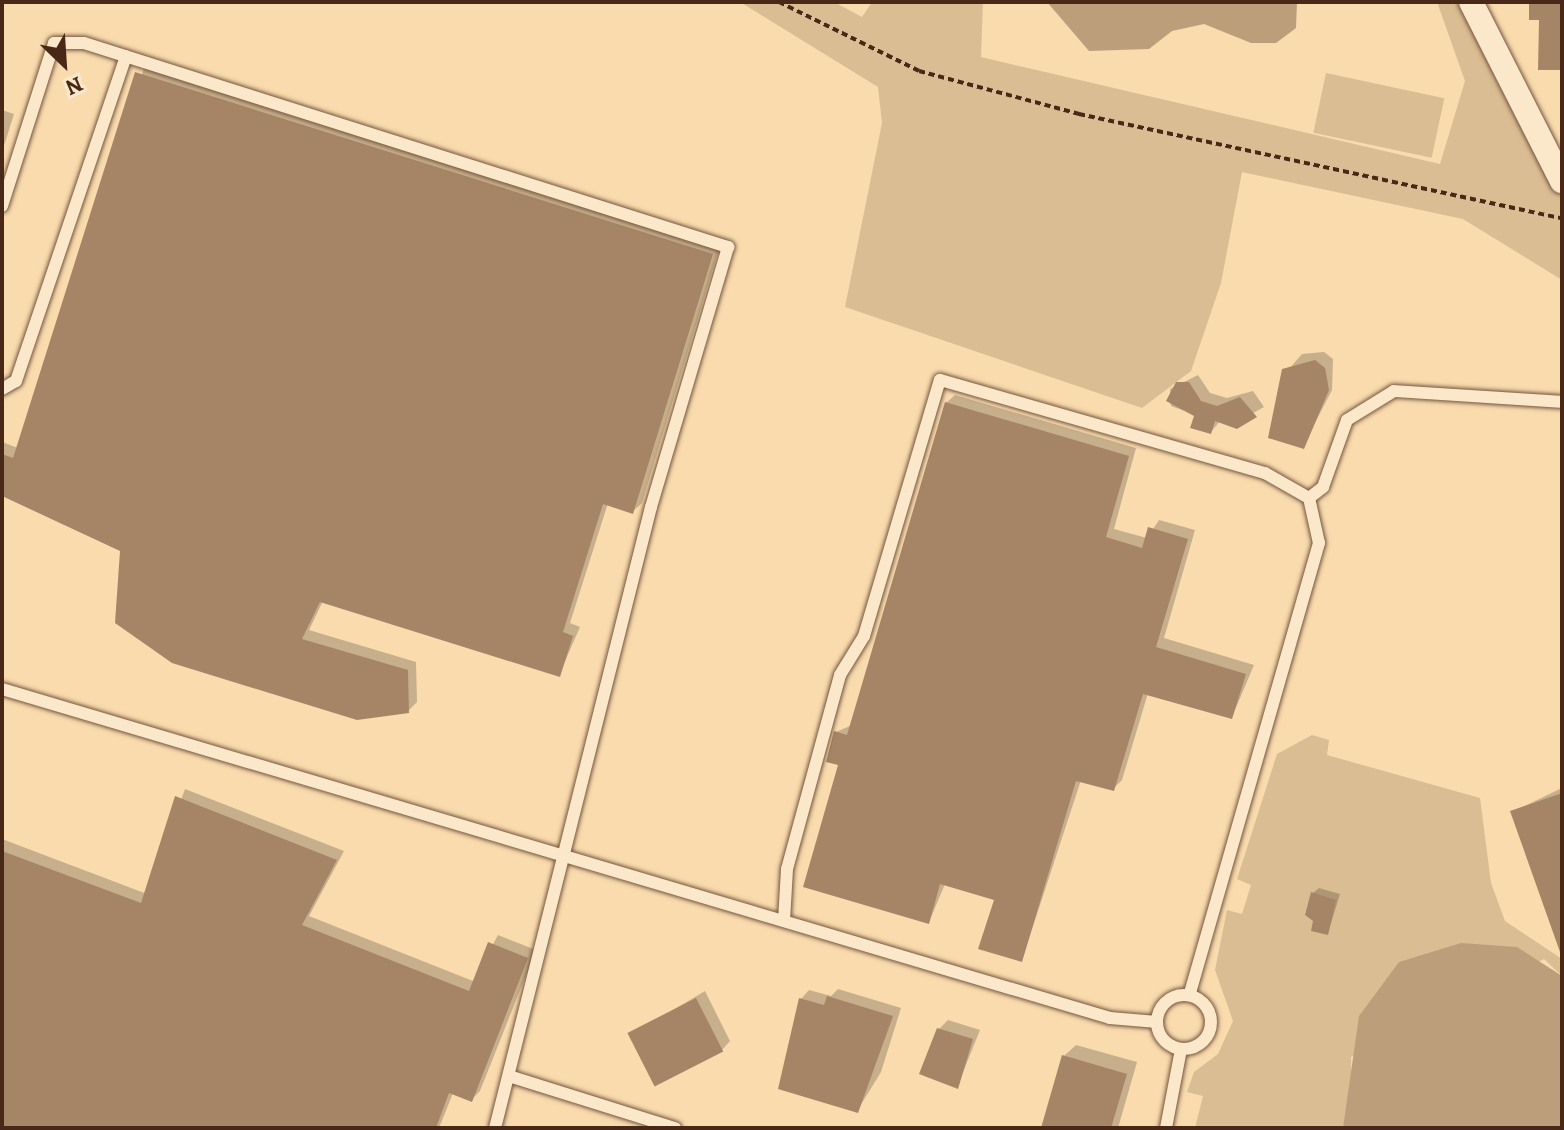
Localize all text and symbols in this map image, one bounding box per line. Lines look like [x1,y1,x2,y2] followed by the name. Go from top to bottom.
[24,24,104,104] north arrow
[61,69,88,103] text: N

